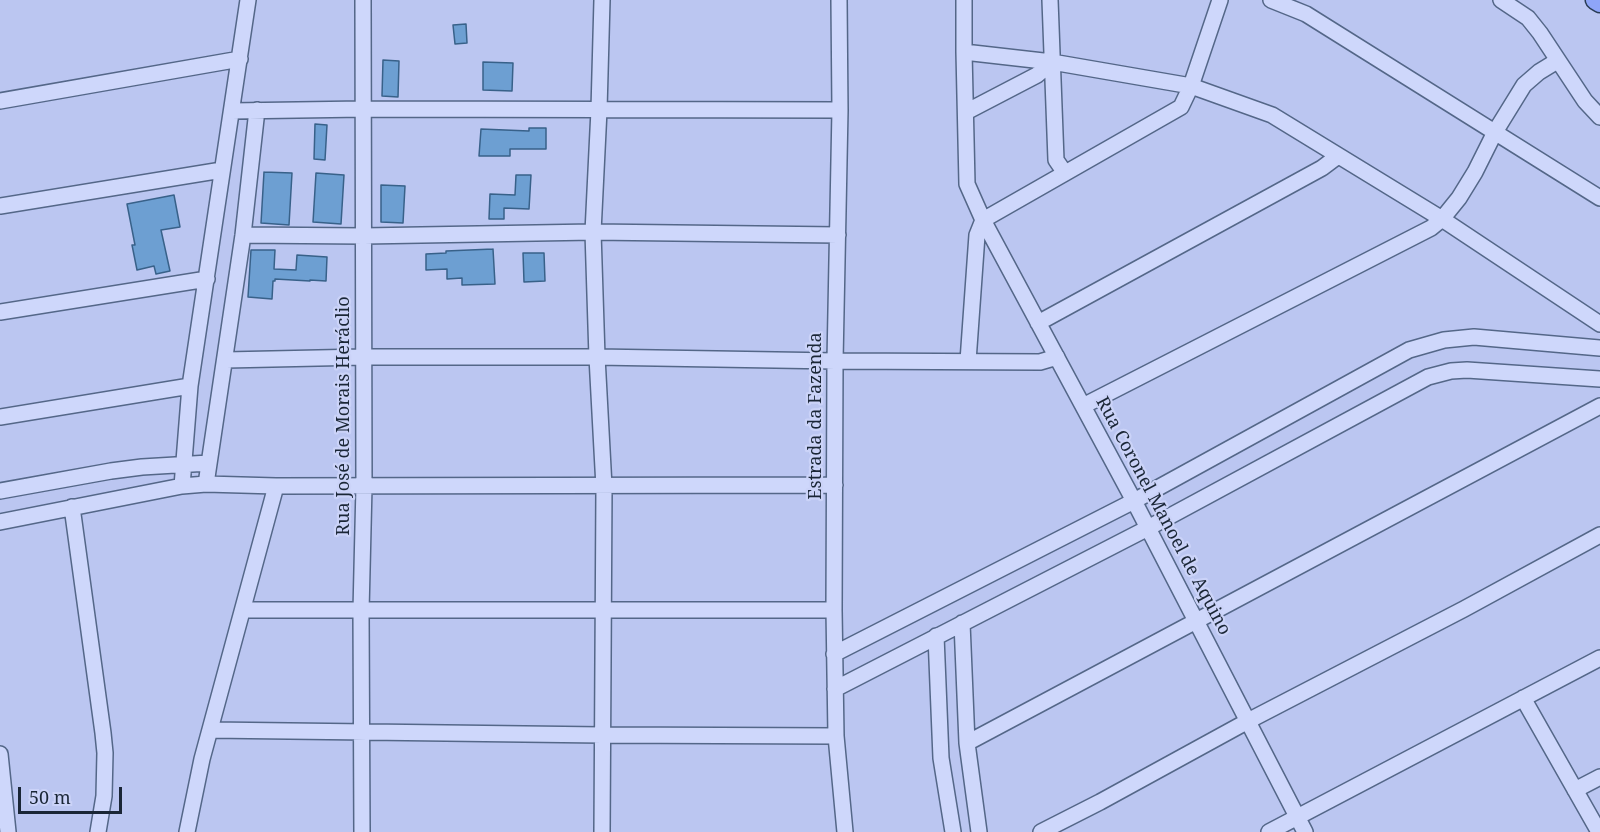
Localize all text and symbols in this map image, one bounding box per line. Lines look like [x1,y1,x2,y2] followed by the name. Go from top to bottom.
[333,296,355,536] street label: Rua José de Morais Heráclio
[805,332,827,500] street label: Estrada da Fazenda
[1091,393,1235,639] street label: Rua Coronel Manoel de Aquino
[21,775,124,813] scale bar
[29,785,71,809] text: 50 m

